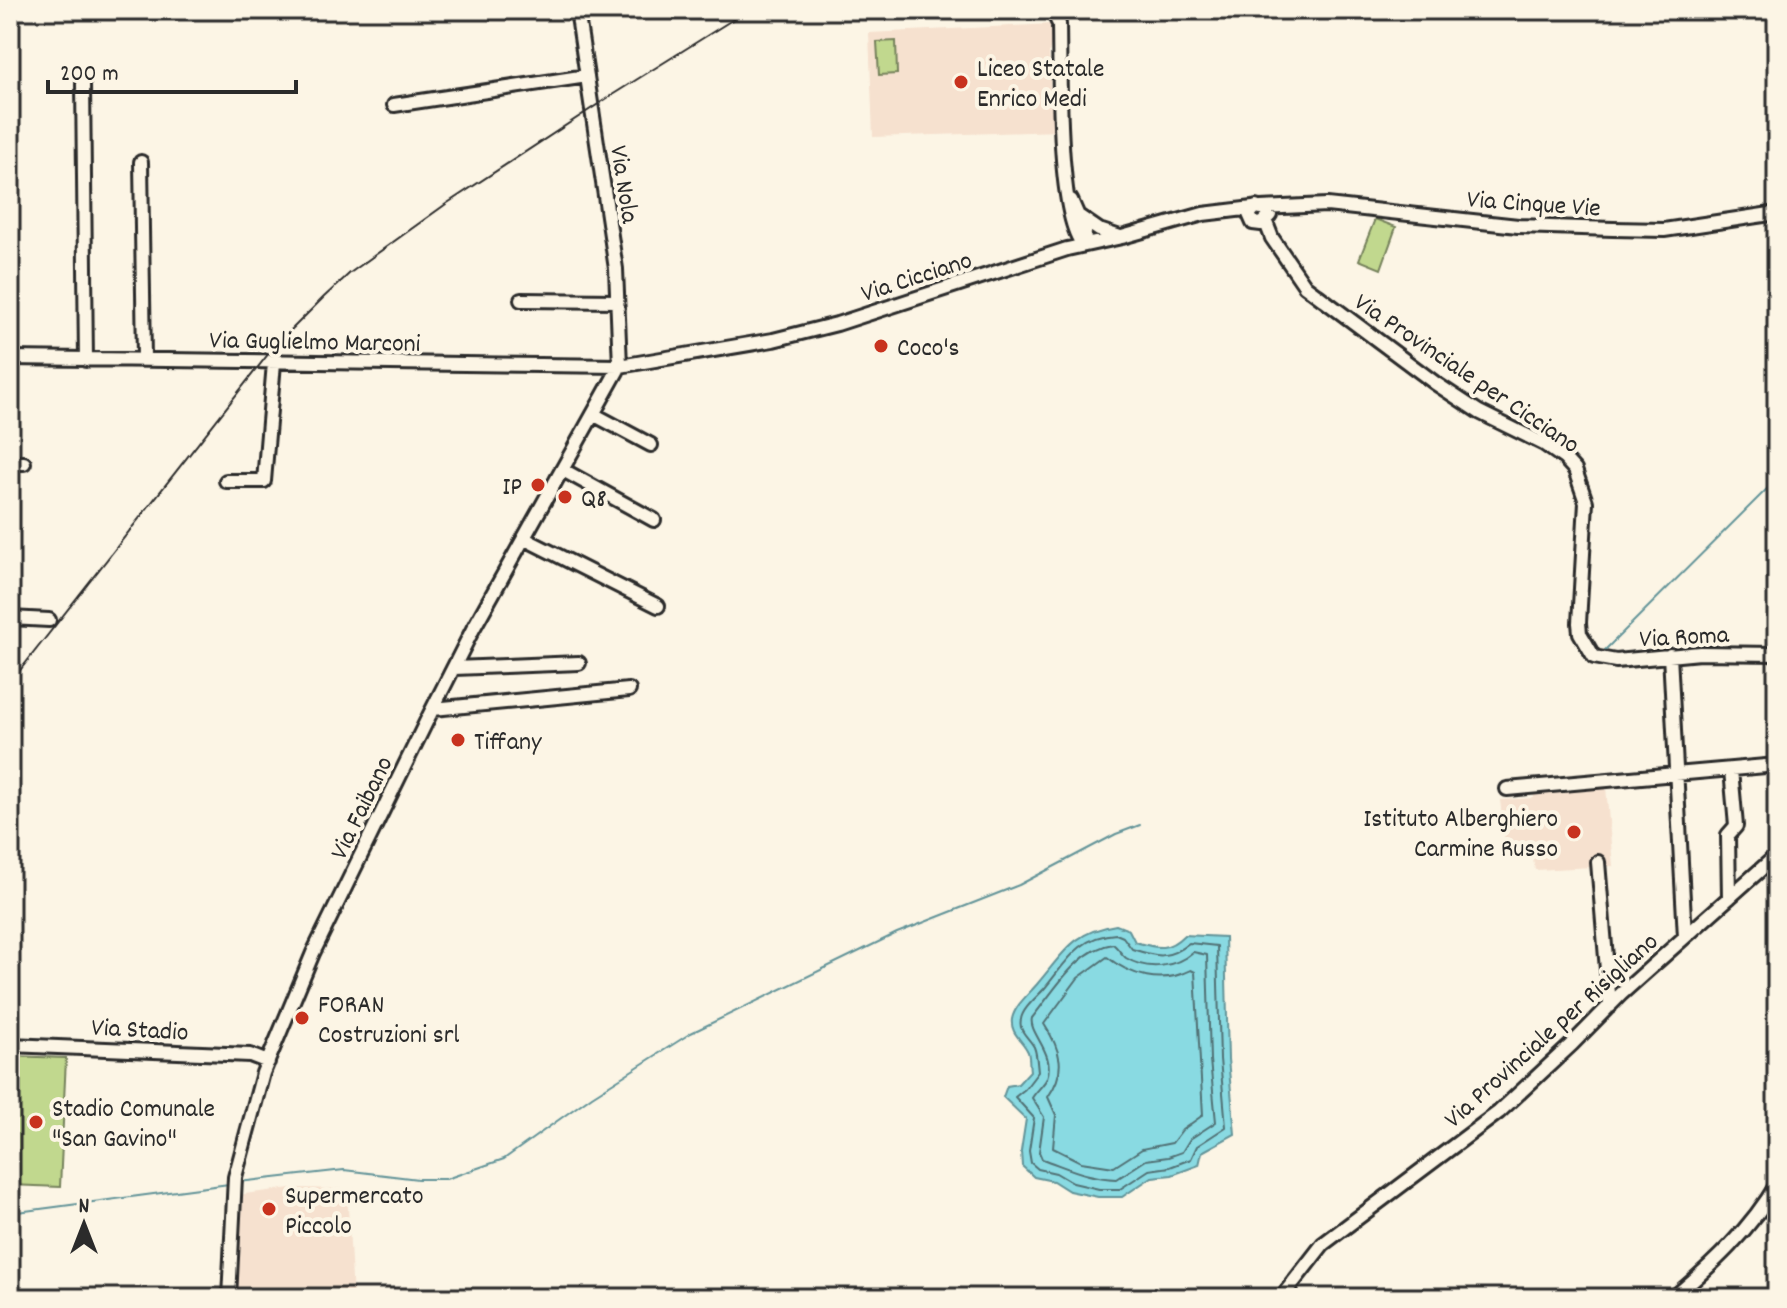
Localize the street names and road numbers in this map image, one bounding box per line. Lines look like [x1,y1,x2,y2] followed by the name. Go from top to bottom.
[598,143,647,227] street label: Via Nola
[1466,182,1602,229] street label: Via Cinque Vie
[857,243,977,314] street label: Via Cicciano
[1346,285,1586,464] street label: Via Provinciale per Cicciano
[209,323,421,364] street label: Via Guglielmo Marconi
[1638,618,1731,659] street label: Via Roma
[322,751,404,867] street label: Via Faibano
[1437,925,1668,1138] street label: Via Provinciale per Risigliano
[90,1010,189,1053] street label: Via Stadio

